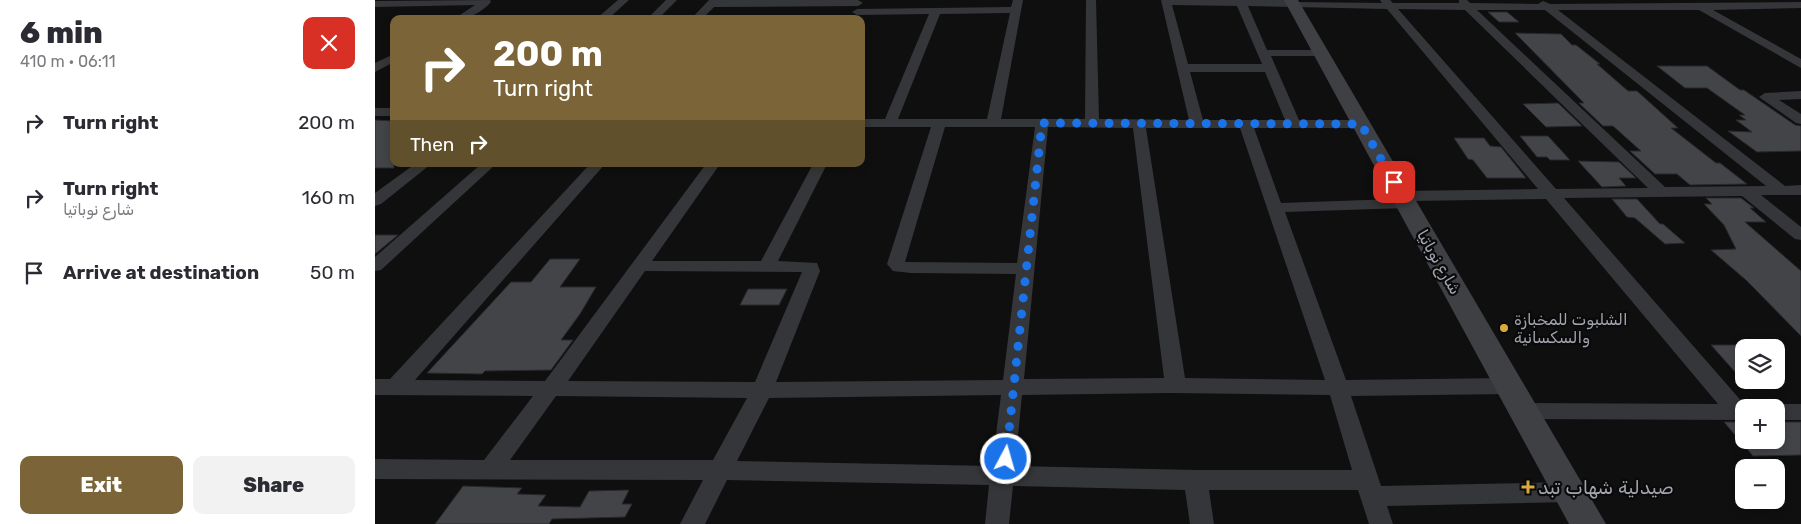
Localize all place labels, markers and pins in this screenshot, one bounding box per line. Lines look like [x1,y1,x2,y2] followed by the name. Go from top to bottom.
[1373,161,1415,203] pin
[1514,310,1628,348] place label: الشلبوت للمخبازة والسكسانية
[1498,322,1510,334] marker: الشلبوت للمخبازة والسكسانية
[1538,476,1674,499] place label: صيدلية شهاب تبد
[1522,481,1534,493] marker: صيدلية شهاب تبد

